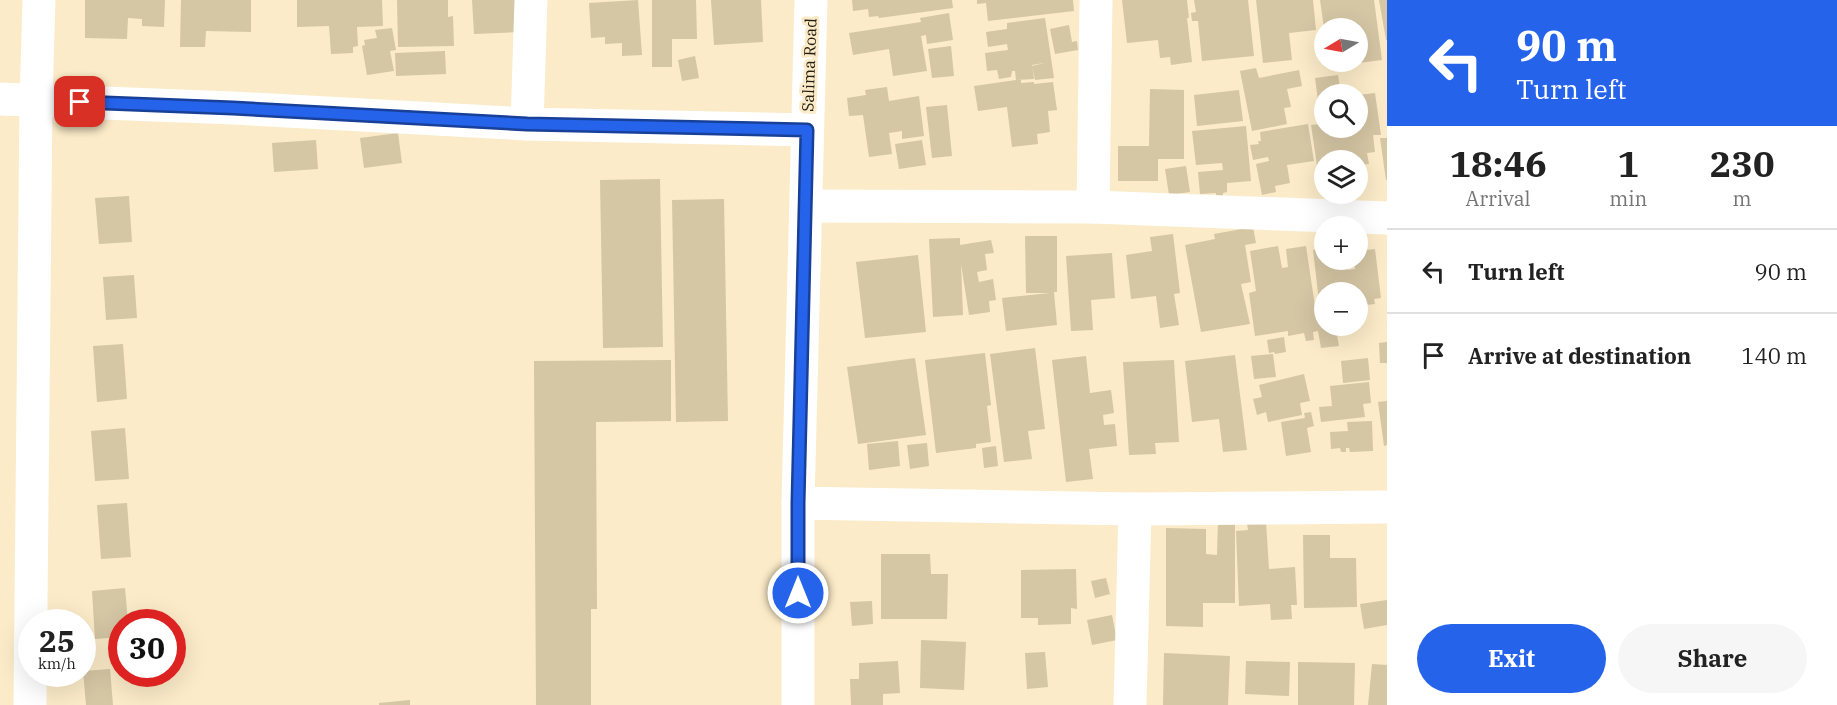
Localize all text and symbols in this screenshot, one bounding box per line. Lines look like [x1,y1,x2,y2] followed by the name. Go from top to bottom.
[797,17,821,112] street label: Salima Road
[1314,18,1368,72] north arrow
[1314,18,1368,336] map controls
[1516,18,1617,73] text: 90 m
[1417,24,1495,102] icon: left
[1516,71,1627,106] text: Turn left
[54,76,105,127] pin
[1314,84,1368,138] button: search
[63,85,96,118] icon: arrive
[1449,140,1547,187] text: 18:46
[1617,140,1639,187] text: 1
[1710,140,1775,187] text: 230
[1314,150,1368,204] button: layers
[1466,185,1531,212] text: Arrival
[1609,185,1647,212] text: min
[1733,185,1752,212] text: m
[1314,216,1368,270] button: +
[1417,255,1450,288] icon: left
[1468,257,1564,286] text: Turn left
[1755,257,1807,286] text: 90 m
[1314,282,1368,336] button: −
[1417,339,1450,372] icon: arrive
[1468,341,1691,370] text: Arrive at destination
[1741,341,1807,370] text: 140 m
[766,561,830,625] position arrow
[108,609,186,687] speed limit sign: 30
[39,621,75,660] text: 25
[1417,624,1606,693] button: Exit
[1618,624,1807,693] button: Share
[38,654,76,673] text: km/h

